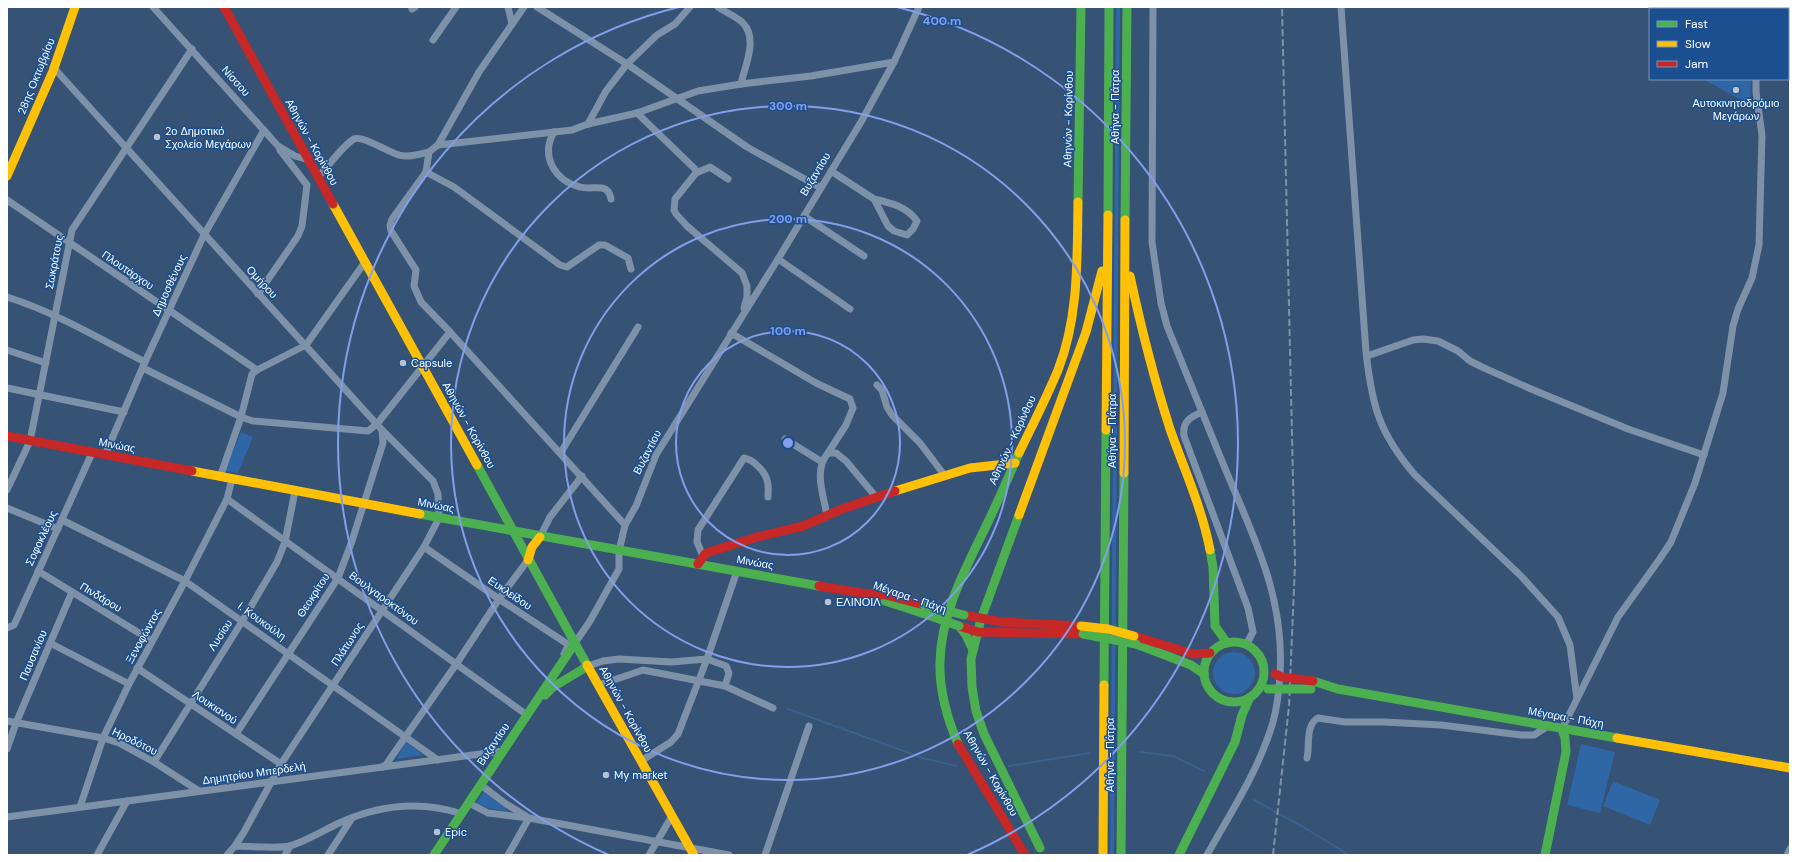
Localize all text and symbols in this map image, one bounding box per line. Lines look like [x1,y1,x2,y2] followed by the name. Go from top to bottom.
[1649,8,1789,80] legend
[923,13,961,29] text: 400 m
[1685,16,1708,32] text: Fast
[14,36,58,116] street label: 28ης Οκτωβρίου
[1685,36,1711,52] text: Slow
[1685,56,1708,72] text: Jam
[219,63,253,99] street label: Νίσσου
[1108,69,1122,144] street label: Αθήνα - Πάτρα
[1060,71,1076,167] street label: Αθηνών - Κορίνθου
[1731,85,1741,95] marker: Αυτοκινητοδρόμιο Μεγάρων
[282,96,342,188] street label: Αθηνών - Κορίνθου
[1693,96,1779,123] place label: Αυτοκινητοδρόμιο Μεγάρων
[769,98,807,114] text: 300 m
[165,124,252,151] place label: 2ο Δημοτικό Σχολείο Μεγάρων
[152,132,162,142] marker: 2ο Δημοτικό Σχολείο Μεγάρων
[797,150,833,198] street label: Βυζαντίου
[769,211,807,227] text: 200 m
[42,234,66,290] street label: Σωκράτους
[99,247,157,293] street label: Πλουτάρχου
[149,252,189,318] street label: Δημοσθένους
[243,263,281,301] street label: Ομήρου
[770,323,806,339] text: 100 m
[411,356,452,370] place label: Capsule
[398,358,408,368] marker: Capsule
[439,379,499,471] street label: Αθηνών - Κορίνθου
[985,393,1039,487] street label: Αθηνών - Κορίνθου
[1105,393,1119,468] street label: Αθήνα - Πάτρα
[630,427,664,477] street label: Βυζαντίου
[97,435,137,455] street label: Μινώας
[781,436,795,450] centre of rings
[416,495,456,515] street label: Μινώας
[22,508,60,568] street label: Σοφοκλέους
[735,552,775,572] street label: Μινώας
[346,568,422,628] street label: Βουλγαροκτόνου
[293,570,333,620] street label: Θεοκρίτου
[485,573,535,613] street label: Ευκλείδου
[872,578,948,616] street label: Μέγαρα - Πάχη
[77,579,125,615] street label: Πινδάρου
[836,595,881,609] place label: ΕΛΙΝΟΙΛ
[823,597,833,607] marker: ΕΛΙΝΟΙΛ
[235,599,289,643] street label: Ι. Κουκούλη
[122,606,164,666] street label: Ξενοφώντος
[205,617,235,653] street label: Λυσίου
[328,619,366,669] street label: Πλάτωνος
[16,628,50,682] street label: Παυσανίου
[596,663,656,755] street label: Αθηνών - Κορίνθου
[190,687,240,727] street label: Λουκιανού
[1527,703,1605,731] street label: Μέγαρα - Πάχη
[1103,717,1117,792] street label: Αθήνα - Πάτρα
[474,720,512,768] street label: Βυζαντίου
[110,724,160,758] street label: Ηροδότου
[961,728,1021,818] street label: Αθηνών - Κορίνθου
[201,759,307,787] street label: Δημητρίου Μπερδελή
[614,768,668,782] place label: My market
[601,770,611,780] marker: My market
[445,825,467,839] place label: Epic
[432,827,442,837] marker: Epic

